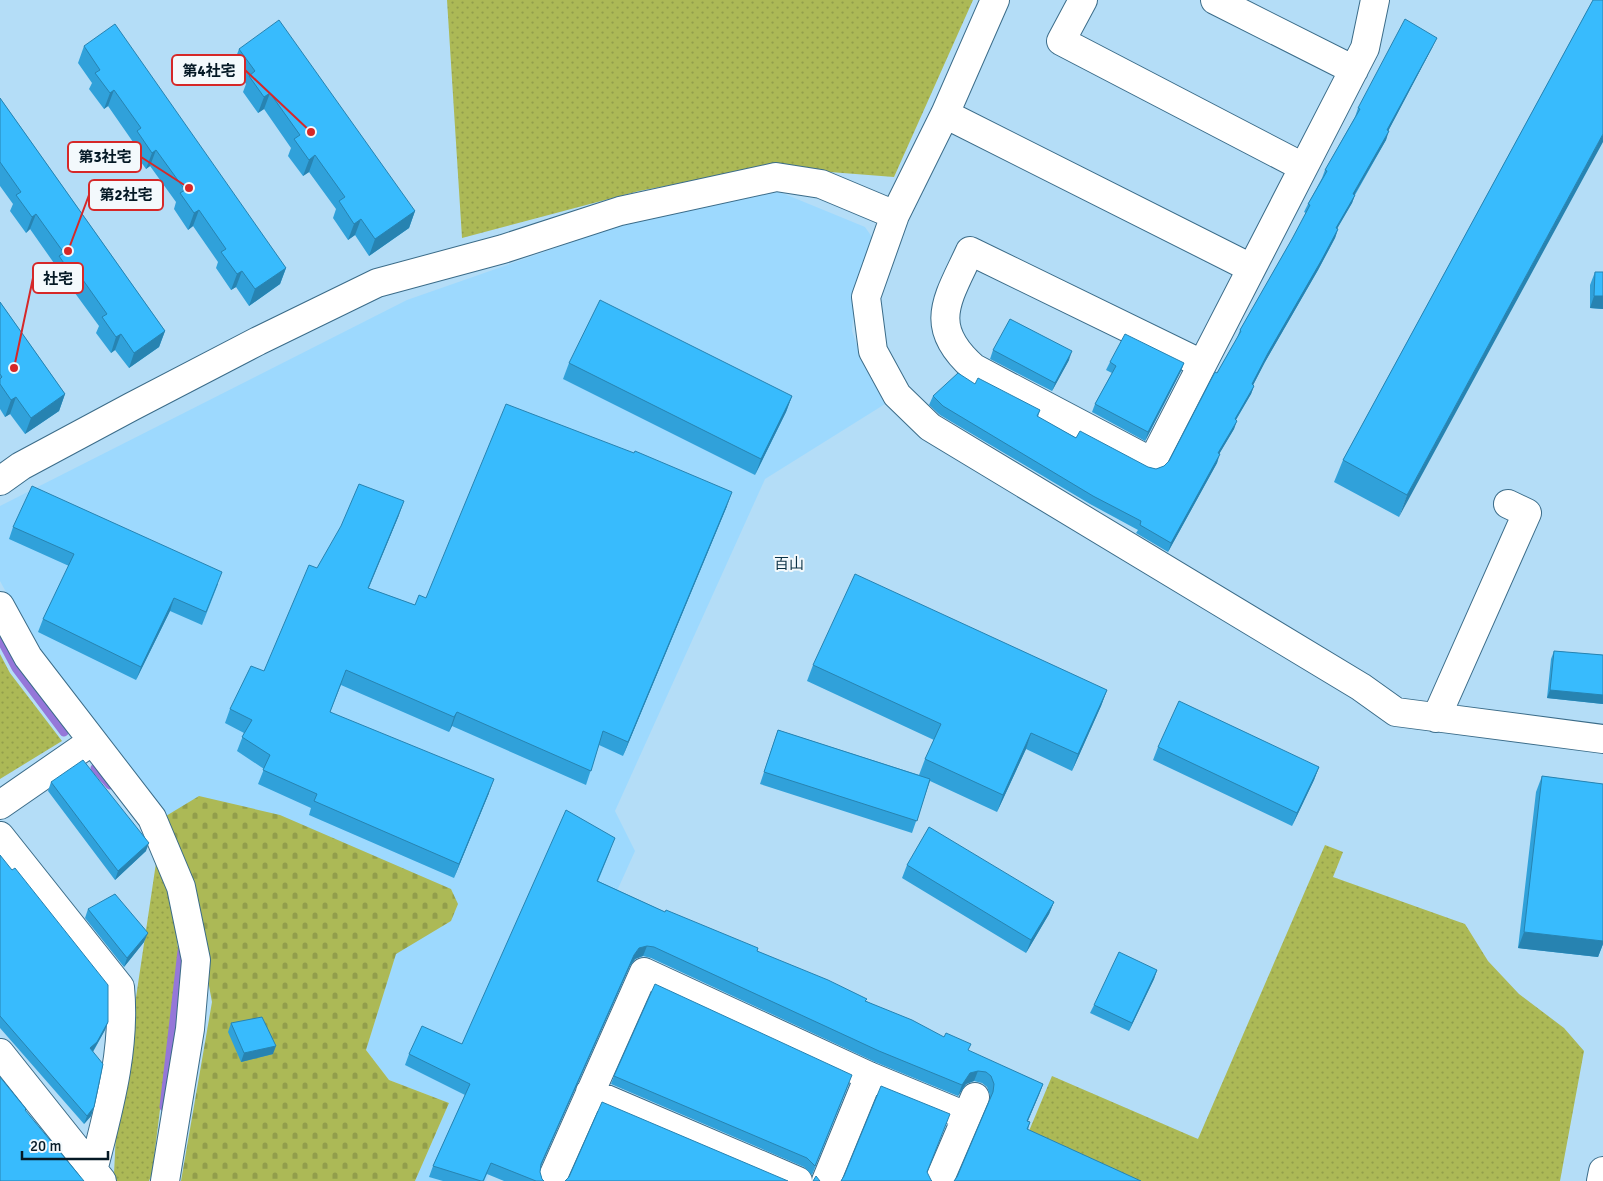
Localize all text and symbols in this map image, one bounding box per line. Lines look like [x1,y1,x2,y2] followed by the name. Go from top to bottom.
[172,55,245,85] callout: 第4社宅
[182,62,236,80] text: 第4社宅
[68,142,141,172] callout: 第3社宅
[78,148,132,166] text: 第3社宅
[89,180,163,210] callout: 第2社宅
[99,186,153,204] text: 第2社宅
[33,263,83,293] callout: 社宅
[43,270,73,288] text: 社宅
[774,555,804,573] district label: 百山
[22,1128,109,1160] scale bar
[30,1137,61,1155] text: 20 m

